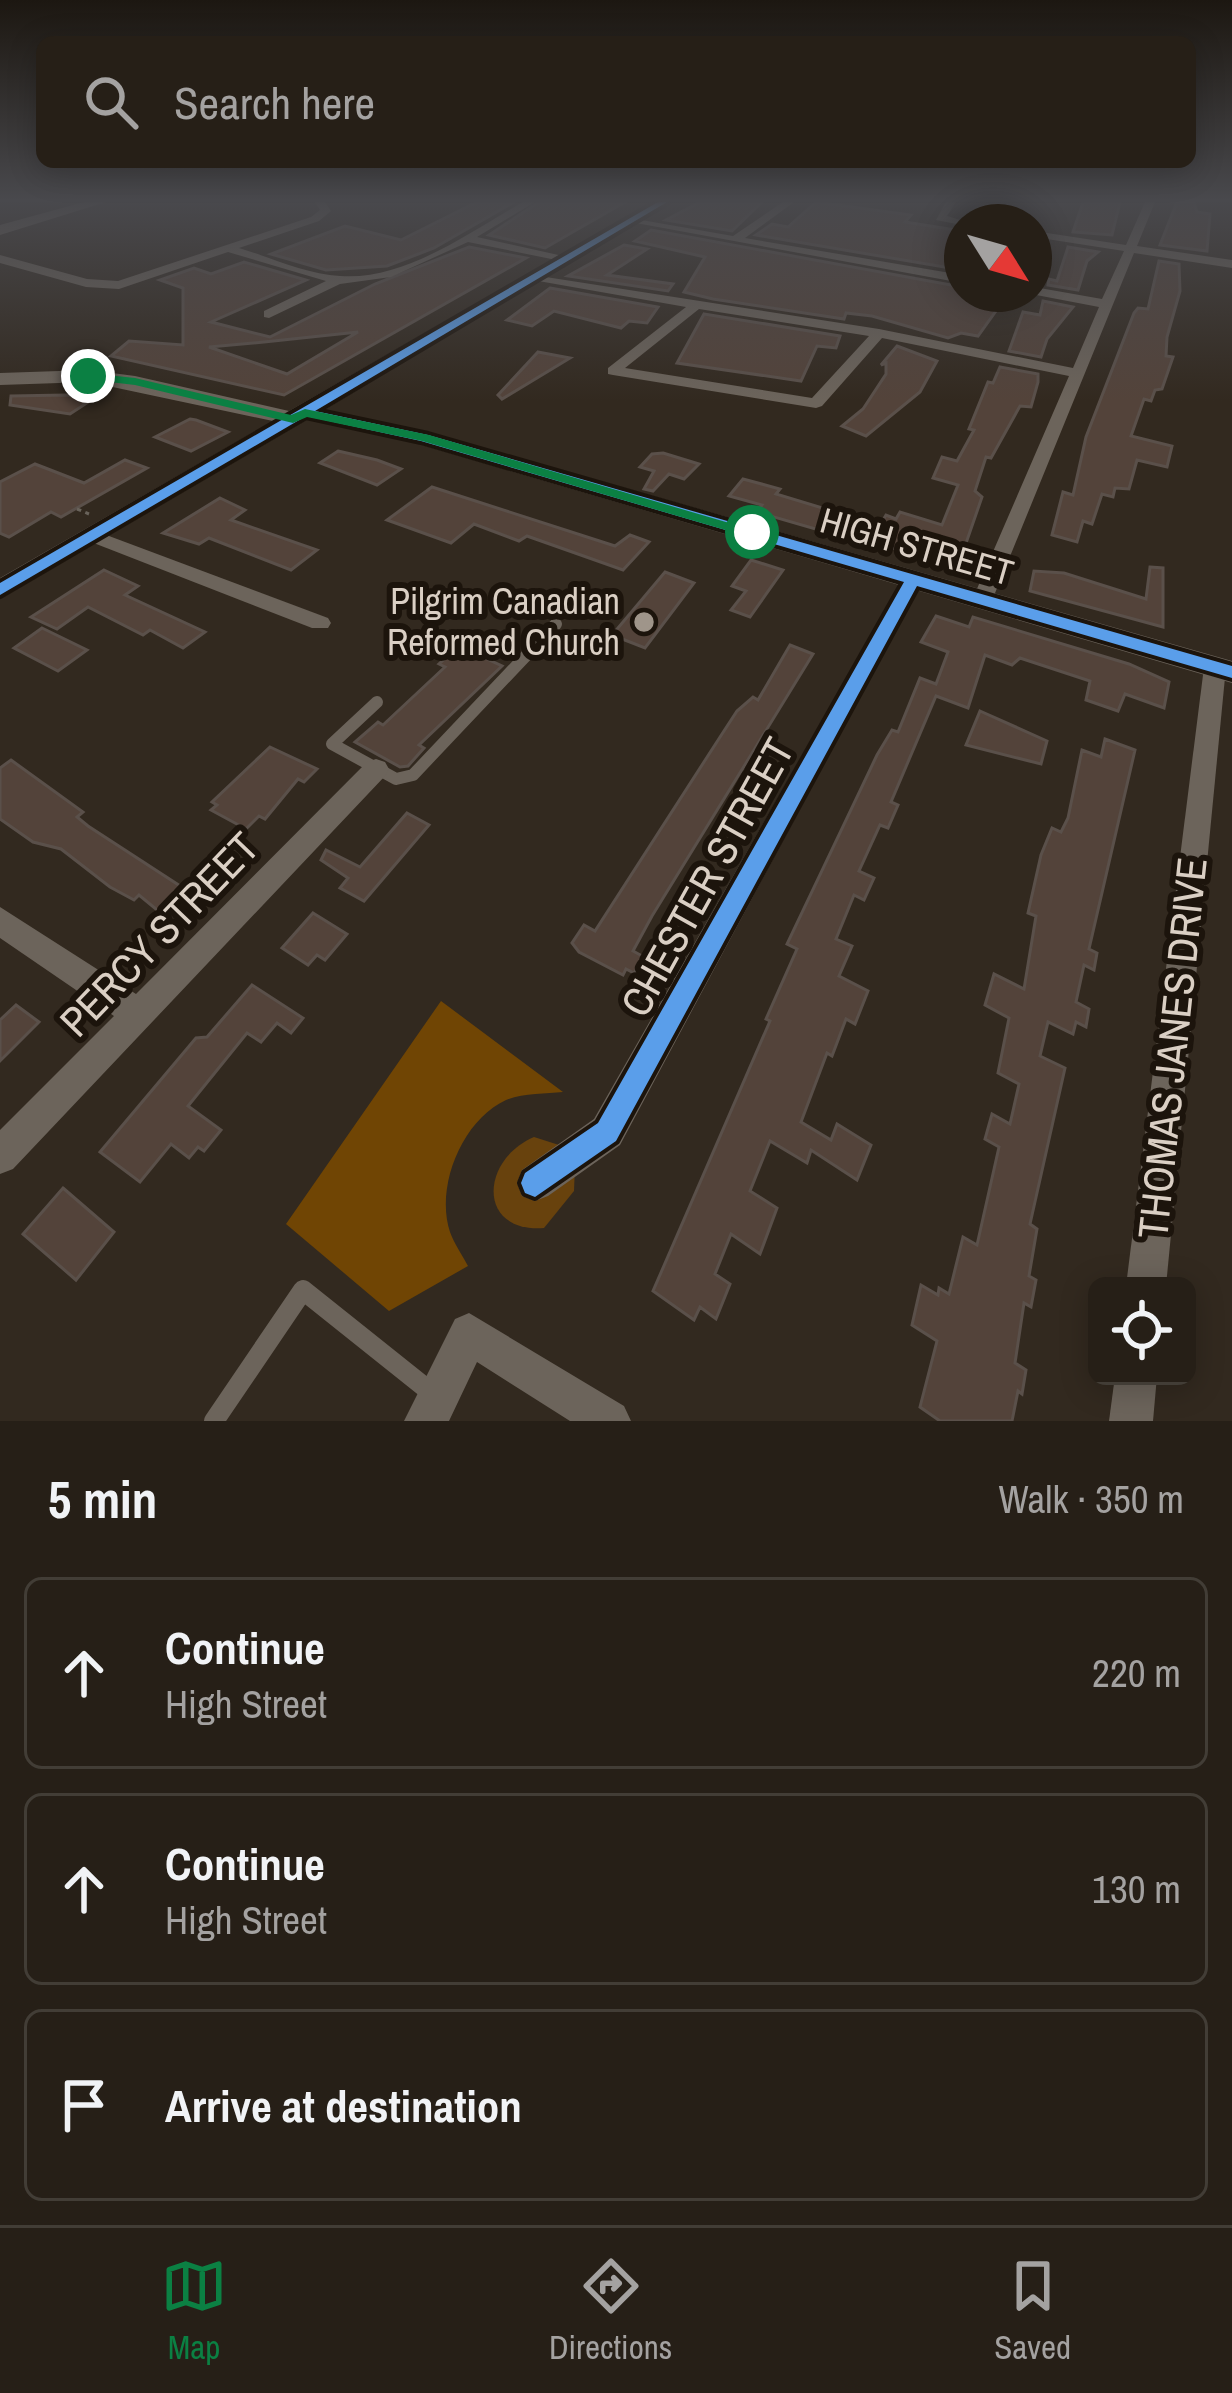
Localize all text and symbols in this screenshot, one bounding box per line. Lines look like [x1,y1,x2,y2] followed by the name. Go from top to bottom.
[36,36,1196,168] search box
[78,69,144,135] icon: search
[174,72,375,133] text: Search here
[944,204,1052,312] north arrow
[61,349,115,403] route end
[815,496,1019,596] street label: HIGH STREET
[725,505,779,559] route start
[387,577,620,666] place label: Pilgrim Canadian Reformed Church
[631,609,657,635] marker: Pilgrim Canadian Reformed Church
[607,728,807,1026] street label: CHESTER STREET
[47,820,271,1048] street label: PERCY STREET
[1124,855,1220,1241] street label: THOMAS JANES DRIVE
[1088,1277,1196,1385] map controls
[1088,1277,1196,1385] button: locate
[48,1465,157,1534] text: 5 min
[999,1473,1184,1525] text: Walk · 350 m
[165,1617,325,1678] text: Continue
[51,1640,117,1706] icon: ahead
[1092,1647,1181,1699] text: 220 m
[165,1678,327,1730] text: High Street
[165,1833,325,1894] text: Continue
[51,1856,117,1922] icon: ahead
[1092,1863,1181,1915] text: 130 m
[165,1894,327,1946] text: High Street
[51,2072,117,2138] icon: arrive
[165,2075,522,2136] text: Arrive at destination
[161,2253,227,2369] tab: Map
[549,2253,672,2369] tab: Directions
[994,2253,1071,2369] tab: Saved

